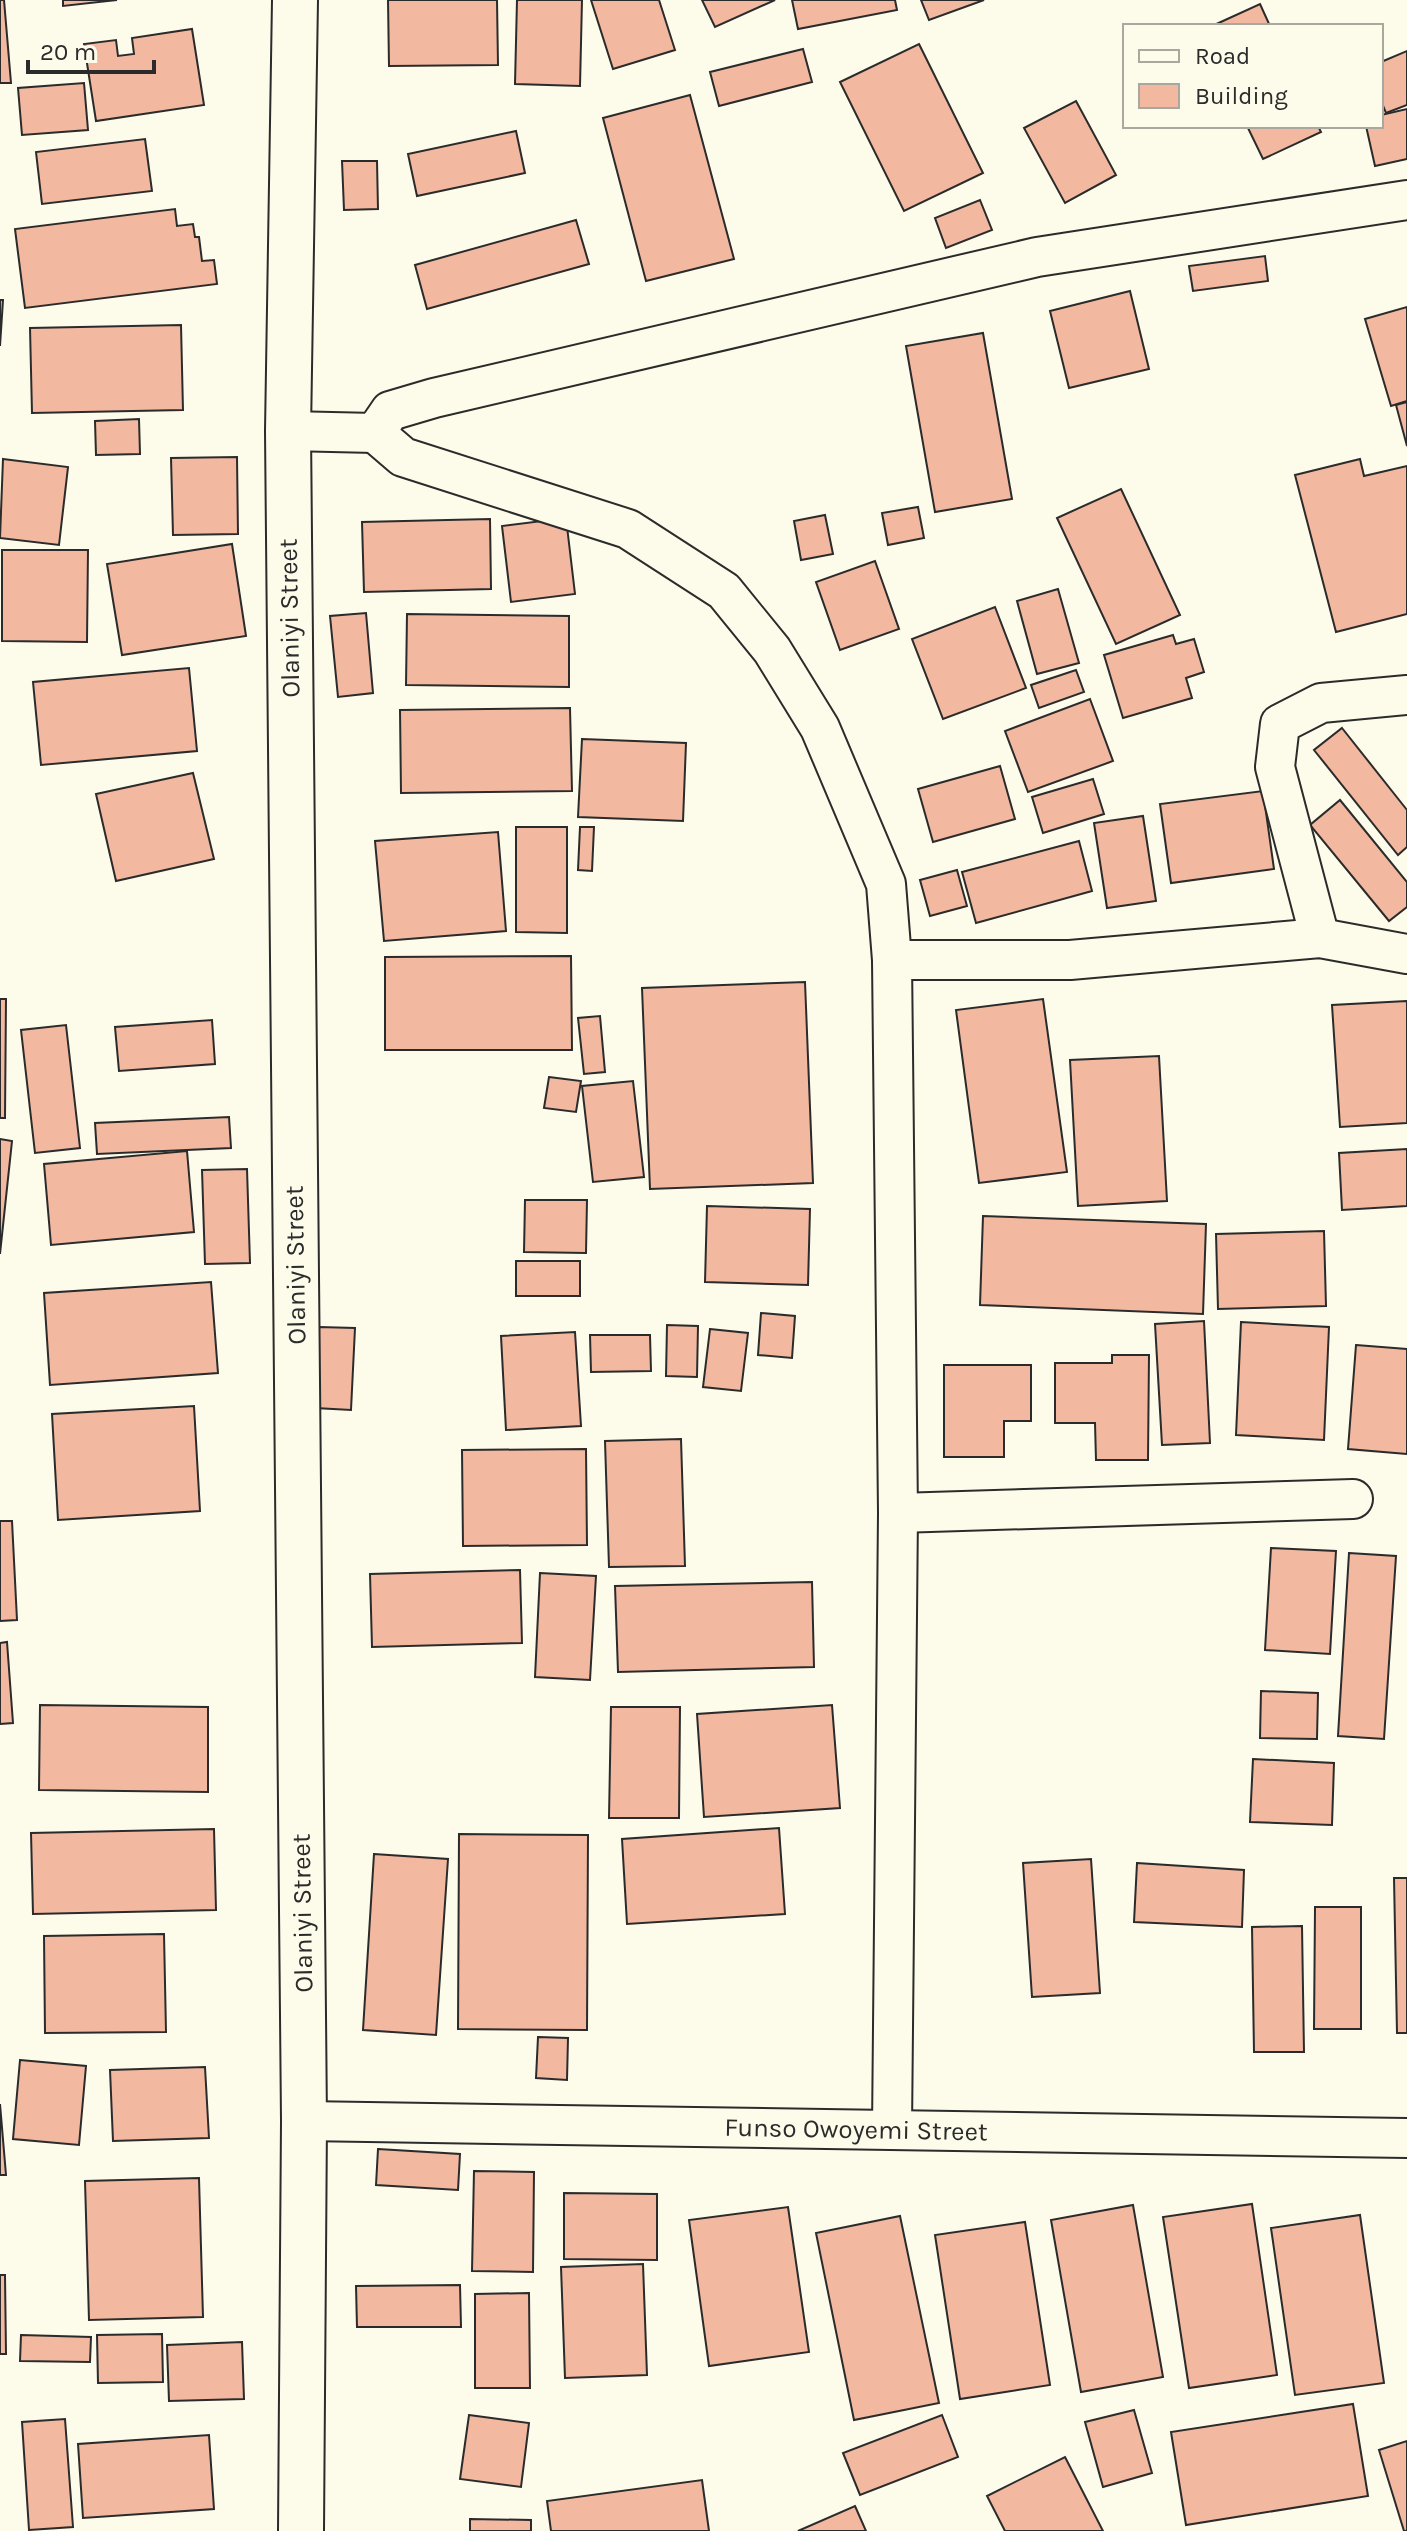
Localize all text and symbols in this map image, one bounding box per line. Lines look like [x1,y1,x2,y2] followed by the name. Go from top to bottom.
[28,24,154,74] scale bar
[1123,24,1383,128] legend
[40,38,96,66] text: 20 m
[1195,42,1250,70] text: Road
[1195,82,1288,110] text: Building
[273,538,306,698] street label: Olaniyi Street
[279,1185,312,1345] street label: Olaniyi Street
[286,1833,319,1993] street label: Olaniyi Street
[724,2112,988,2147] street label: Funso Owoyemi Street

